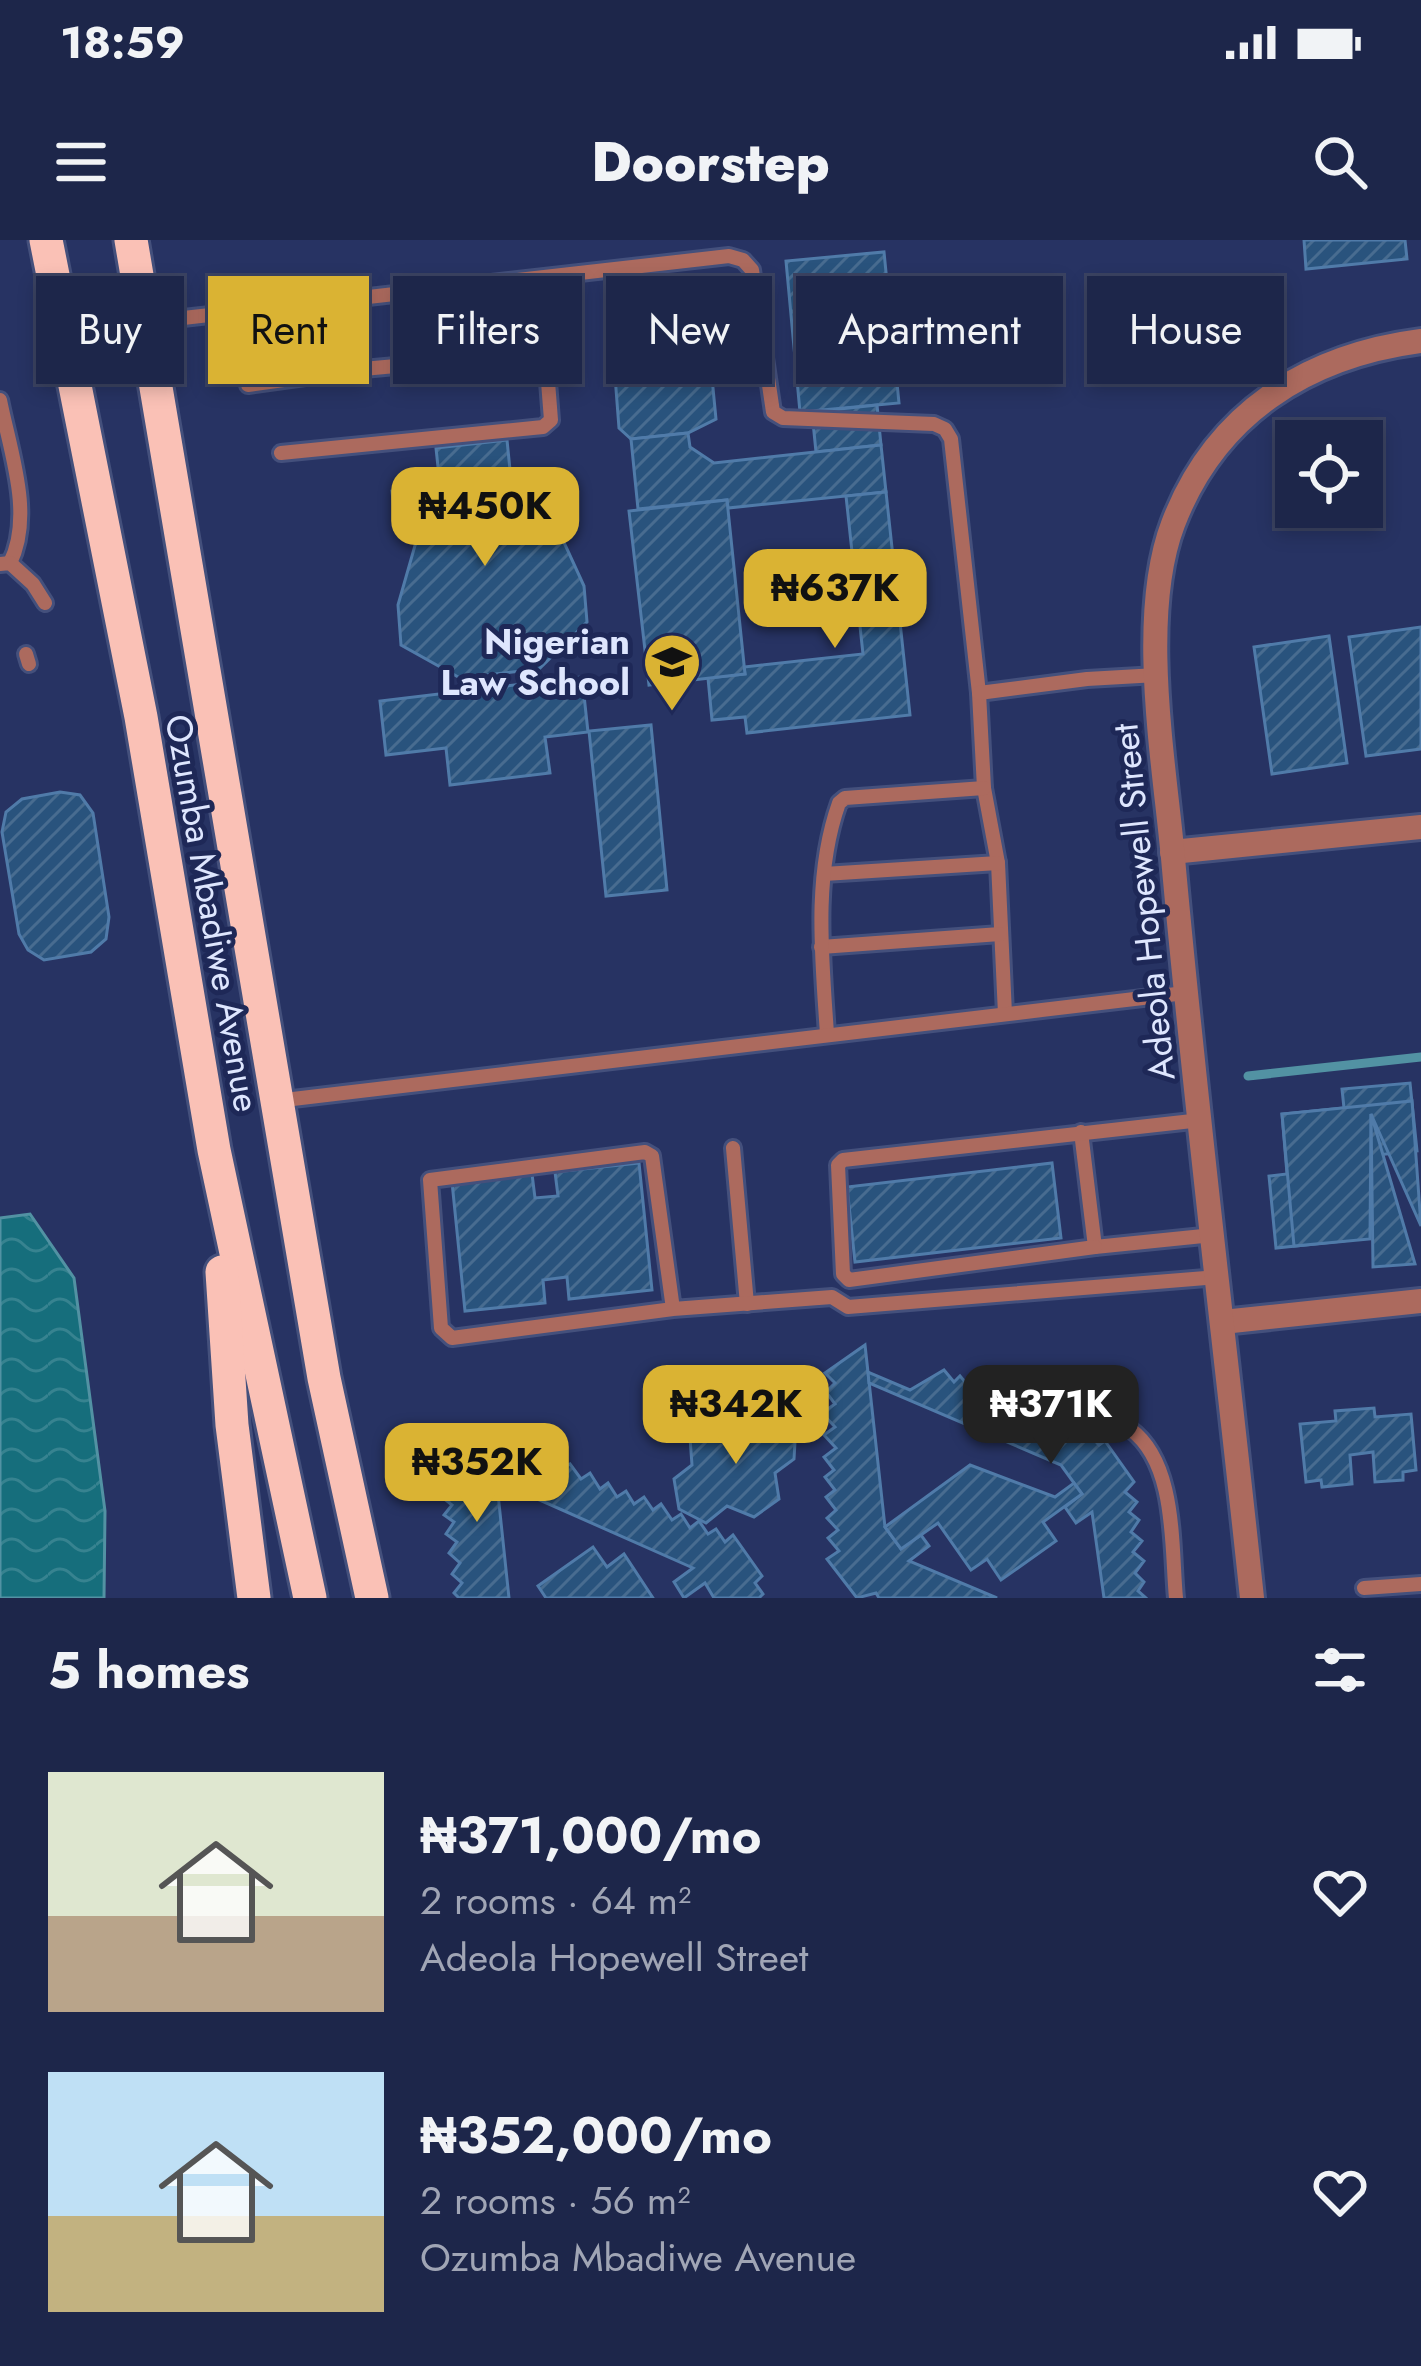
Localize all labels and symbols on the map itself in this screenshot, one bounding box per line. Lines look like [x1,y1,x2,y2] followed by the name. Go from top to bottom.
[401,467,569,569] pin: ₦450K
[751,549,919,651] pin: ₦637K
[441,615,630,708] place label: Nigerian Law School
[641,631,703,713] school or university icon: Nigerian Law School
[152,710,274,1116] street label: Ozumba Mbadiwe Avenue
[1098,721,1188,1083] street label: Adeola Hopewell Street
[652,1365,820,1467] pin: ₦342K
[967,1365,1135,1467] pin: ₦371K
[393,1423,561,1525] pin: ₦352K

